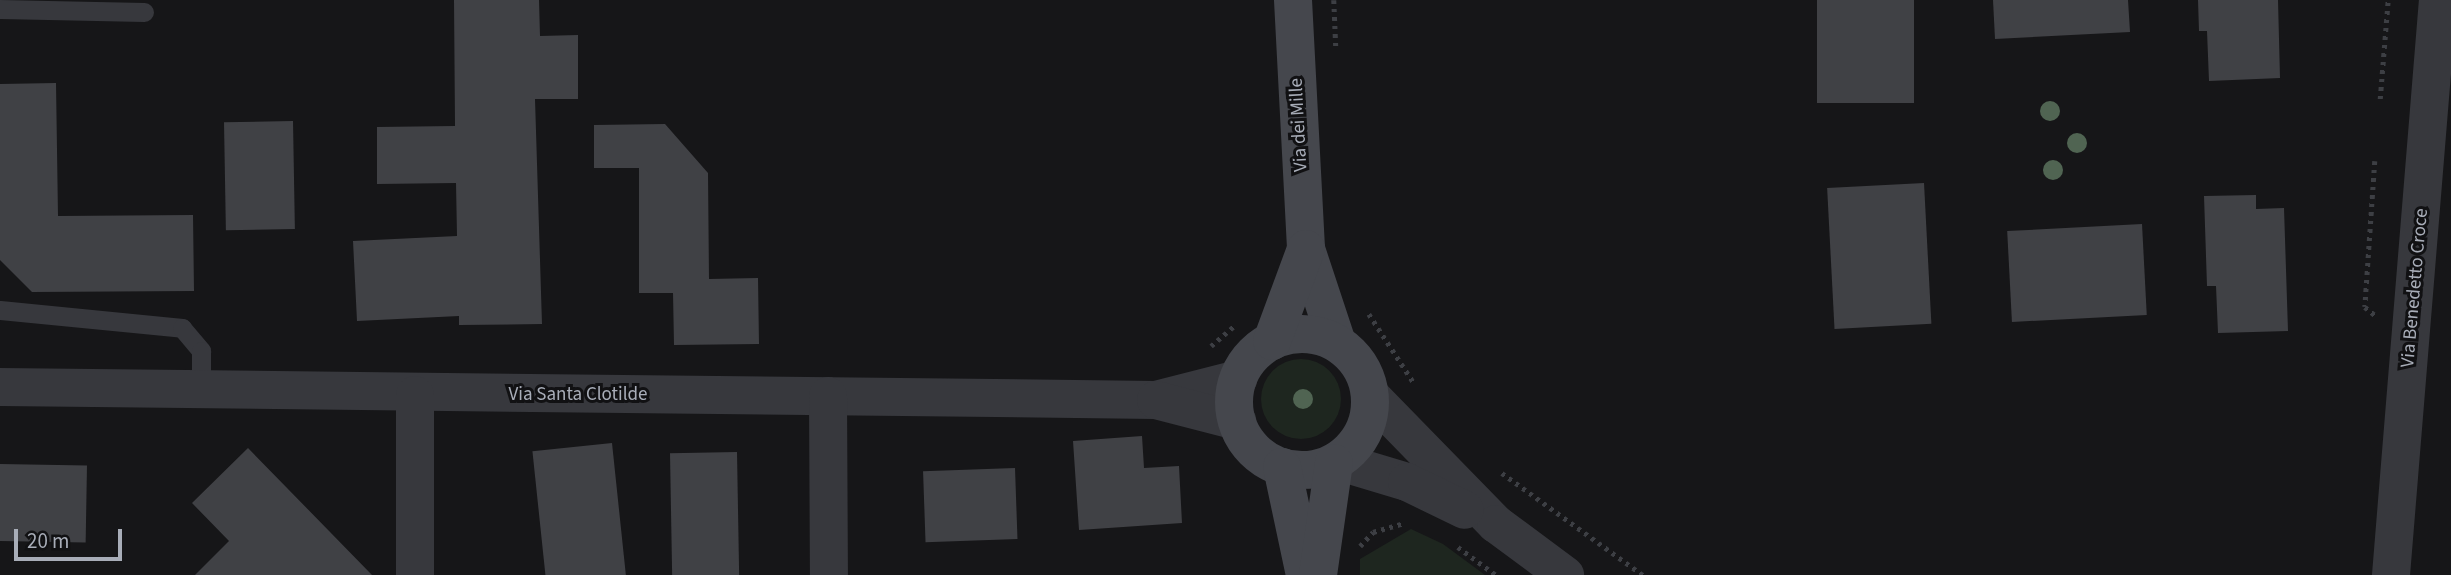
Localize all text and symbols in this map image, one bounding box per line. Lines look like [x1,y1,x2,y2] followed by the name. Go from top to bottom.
[1285,78,1313,172] street label: Via dei Mille
[2397,208,2433,368] street label: Via Benedetto Croce
[509,384,647,406] street label: Via Santa Clotilde
[18,516,126,560] scale bar
[27,526,69,556] text: 20 m

